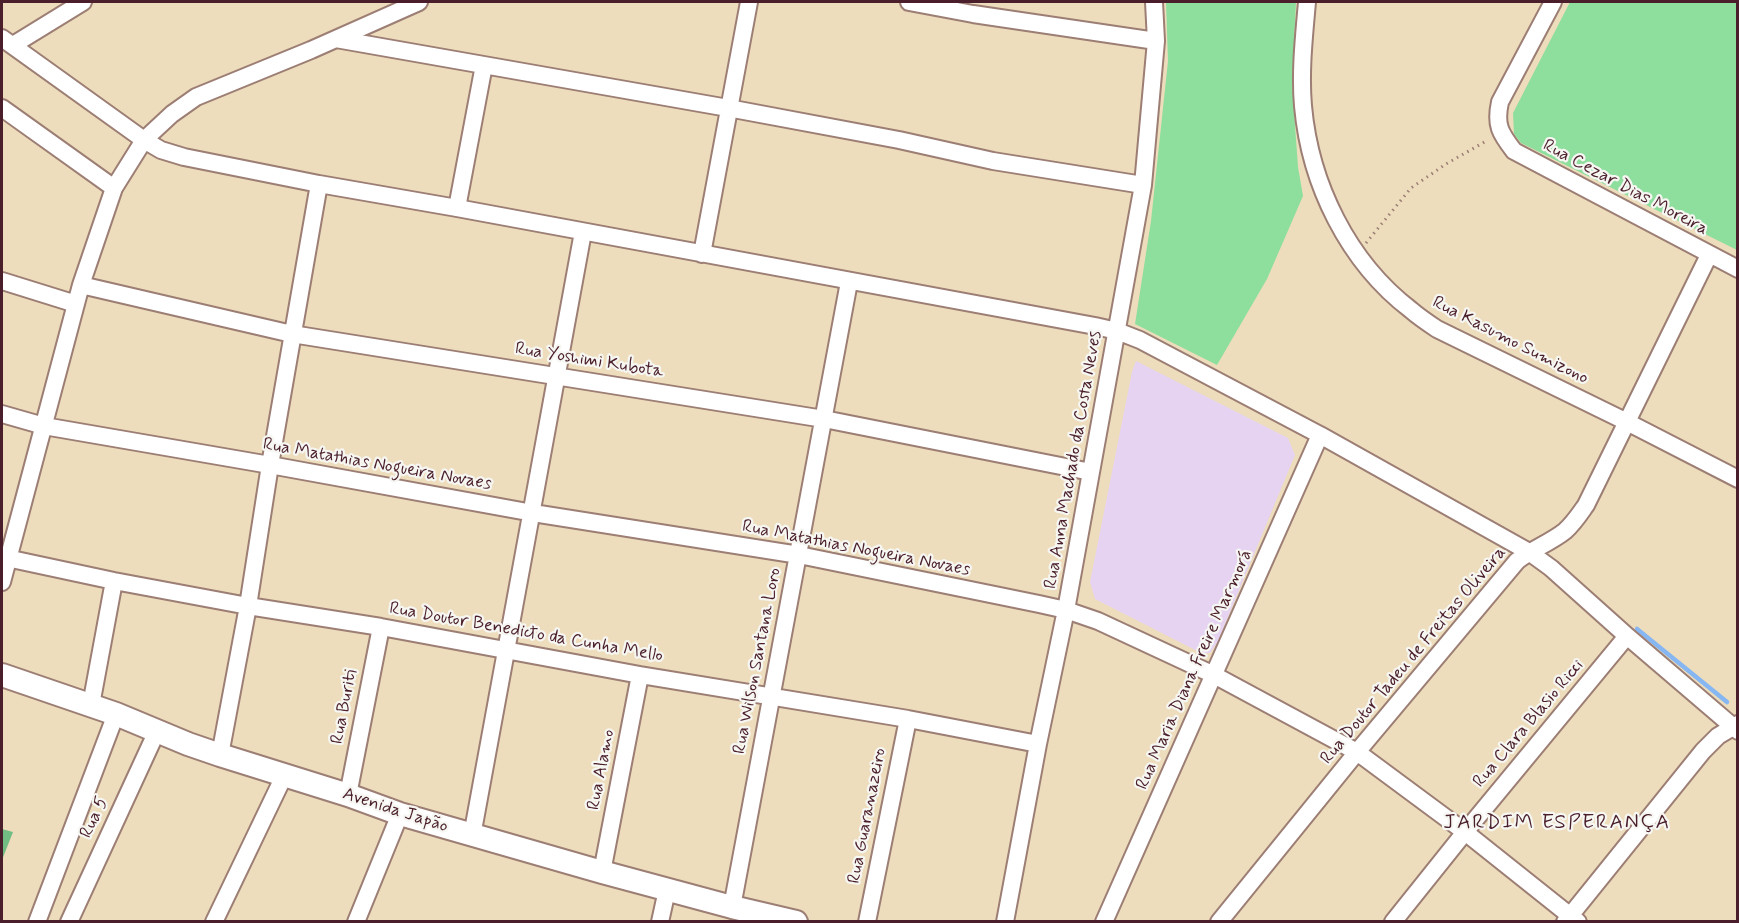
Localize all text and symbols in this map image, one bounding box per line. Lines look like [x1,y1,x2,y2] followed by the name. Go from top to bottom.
[1539,135,1711,241] street label: Rua Cezar Dias Moreira
[1428,292,1592,390] street label: Rua Kasumo Sumizono
[1041,329,1107,591] street label: Rua Anna Machado da Costa Neves
[513,339,665,383] street label: Rua Yoshimi Kubota
[261,434,493,496] street label: Rua Matathias Nogueira Novaes
[740,516,972,582] street label: Rua Matathias Nogueira Novaes
[1317,543,1511,769] street label: Rua Doutor Tadeu de Freitas Oliveira
[1132,547,1258,793] street label: Rua Maria Diana Freire Marmorá
[729,566,787,756] street label: Rua Wilson Santana Loro
[387,598,665,668] street label: Rua Doutor Benedicto da Cunha Mello
[1469,655,1589,793] street label: Rua Clara Blasio Ricci
[327,668,363,746] street label: Rua Buriti
[584,728,620,812] street label: Rua Alamo
[844,746,892,886] street label: Rua Guaranazeiro
[339,784,451,838] street label: Avenida Japão
[76,794,114,842] street label: Rua 5
[1441,811,1673,837] district label: JARDIM ESPERANÇA

